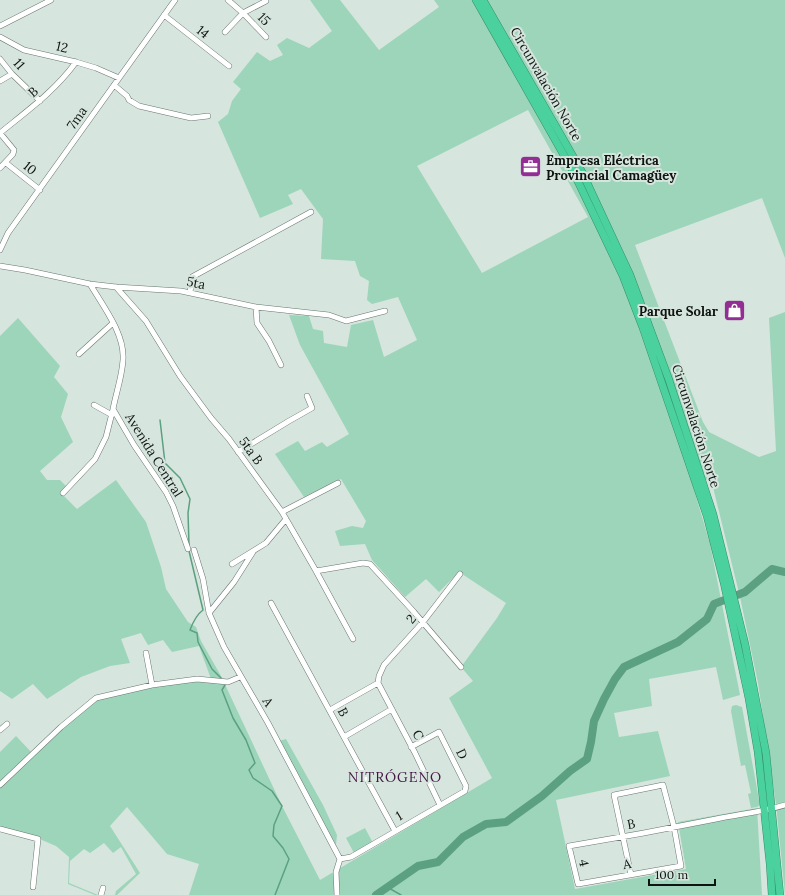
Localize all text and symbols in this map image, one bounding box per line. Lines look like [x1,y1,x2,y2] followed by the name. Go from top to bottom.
[254,9,274,29] street label: 15
[193,22,213,42] street label: 14
[506,24,586,144] street label: Circunvalación Norte
[54,37,70,57] street label: 12
[10,55,29,73] street label: 11
[24,83,42,101] street label: B
[63,103,91,133] street label: 7ma
[546,152,677,184] place label: Empresa Eléctrica Provincial Camagüey
[517,154,543,180] office icon: Empresa Eléctrica Provincial Camagüey
[20,157,40,179] street label: 10
[185,273,207,293] street label: 5ta
[721,298,747,324] shop icon: Parque Solar
[639,303,719,320] place label: Parque Solar
[668,362,724,490] street label: Circunvalación Norte
[121,409,187,500] street label: Avenida Central
[235,434,267,468] street label: 5ta B
[402,611,420,627] street label: 2
[258,693,278,711] street label: A
[334,704,352,720] street label: B
[408,727,428,743] street label: C
[452,746,472,762] street label: D
[348,768,442,786] district label: NITRÓGENO
[393,807,406,825] street label: 1
[625,815,637,833] street label: B
[621,855,633,873] street label: A
[575,858,593,868] street label: 4
[649,861,715,887] scale bar
[655,867,688,882] text: 100 m

